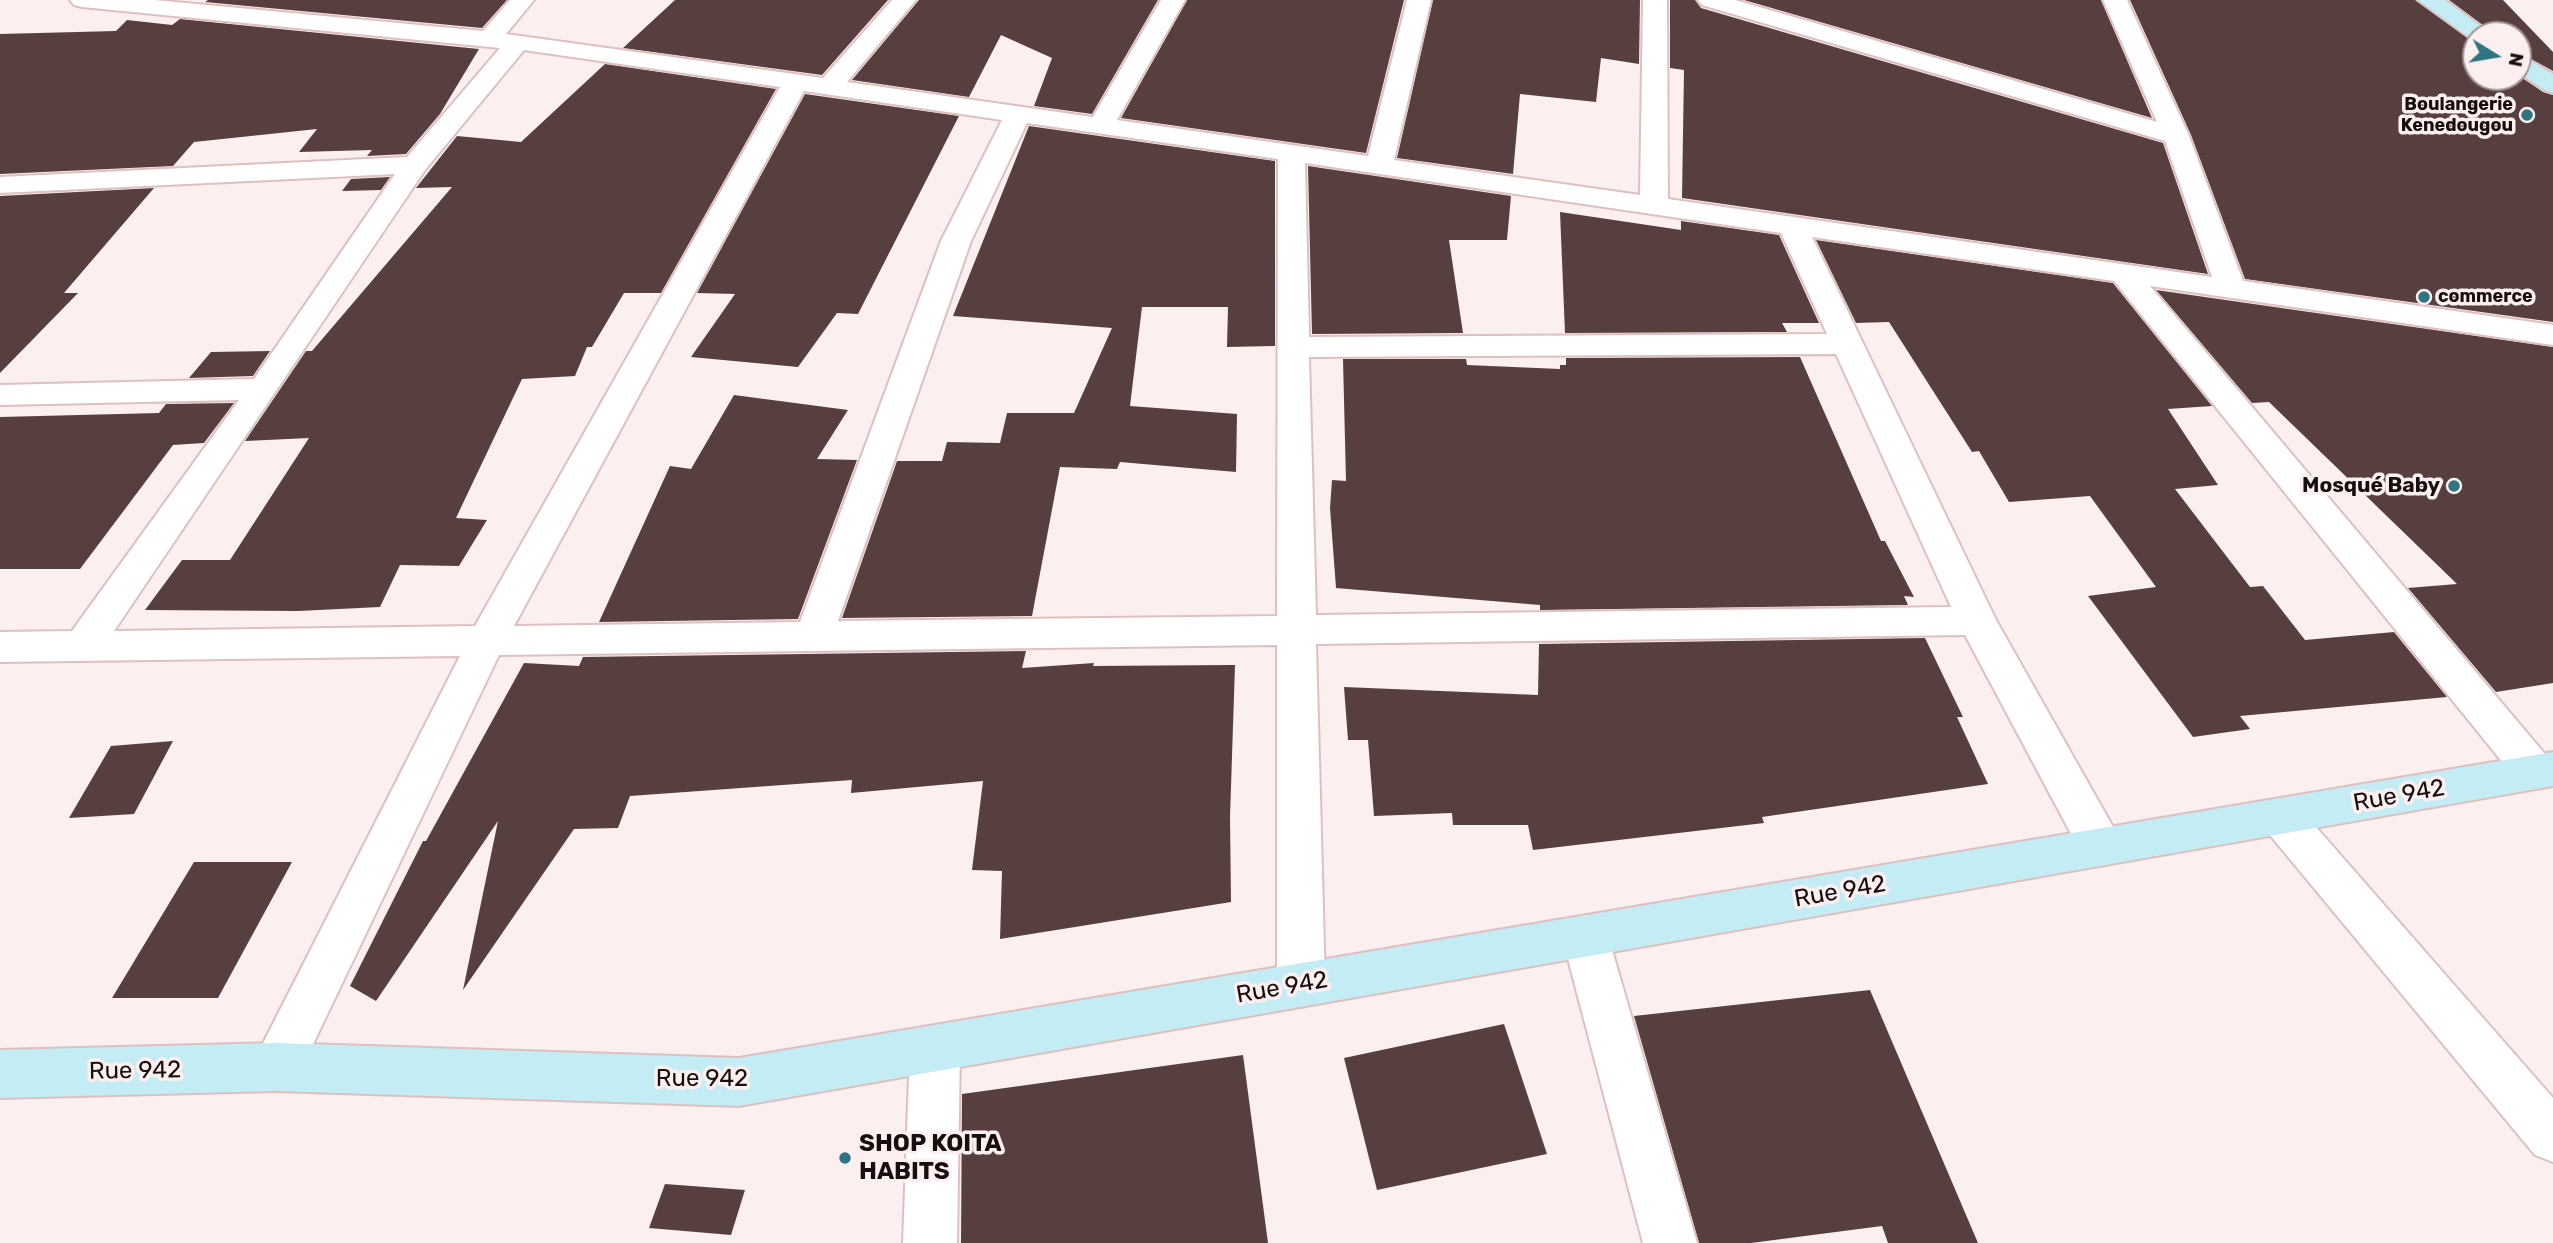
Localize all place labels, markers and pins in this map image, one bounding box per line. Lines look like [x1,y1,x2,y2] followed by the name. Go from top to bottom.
[2401,94,2513,136] place label: Boulangerie Kenedougou
[2519,107,2535,123] marker: Boulangerie Kenedougou
[2438,286,2533,308] place label: commerce
[2416,289,2432,305] marker: commerce
[2302,473,2440,499] place label: Mosqué Baby
[2446,478,2462,494] marker: Mosqué Baby
[859,1130,1002,1186] place label: SHOP KOITA HABITS
[837,1150,853,1166] marker: SHOP KOITA HABITS

